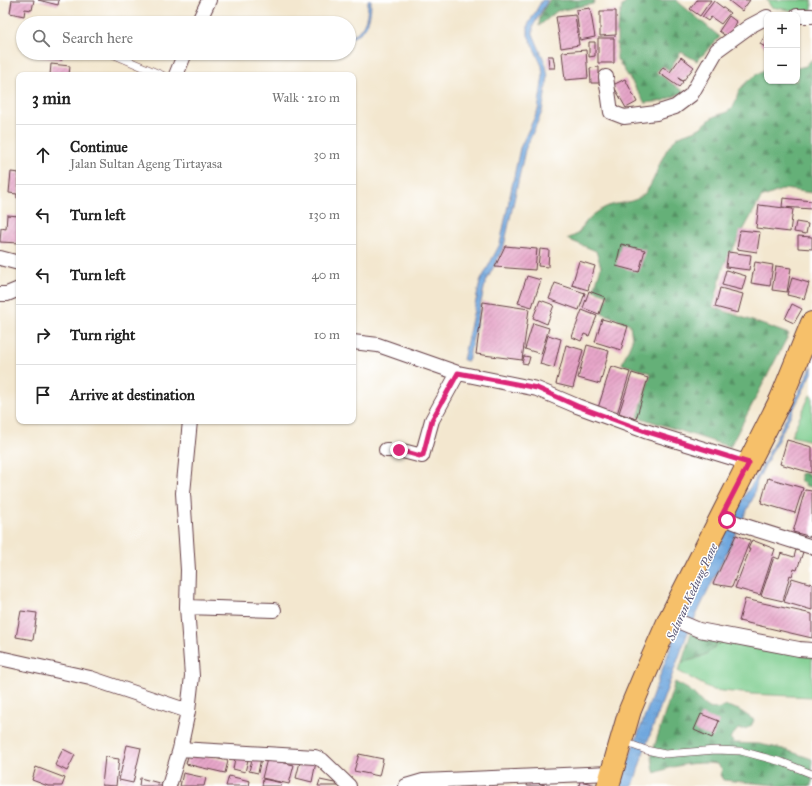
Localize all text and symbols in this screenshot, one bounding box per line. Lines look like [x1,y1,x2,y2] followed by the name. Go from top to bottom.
[764,12,800,84] map controls
[764,12,800,48] button: +
[16,16,356,60] search box
[30,27,52,49] icon: search
[62,29,133,47] text: Search here
[764,48,800,84] button: −
[32,88,71,109] text: 3 min
[272,90,340,106] text: Walk · 210 m
[70,138,128,156] text: Continue
[32,144,54,166] icon: ahead
[314,147,340,163] text: 30 m
[70,156,222,172] text: Jalan Sultan Ageng Tirtayasa
[32,204,54,226] icon: left
[70,206,126,224] text: Turn left
[308,207,340,223] text: 130 m
[32,264,54,286] icon: left
[70,266,126,284] text: Turn left
[311,267,340,283] text: 40 m
[32,324,54,346] icon: right
[70,326,135,344] text: Turn right
[314,327,340,343] text: 10 m
[32,384,54,406] icon: arrive
[70,386,195,404] text: Arrive at destination
[390,441,408,459] route end
[718,511,736,529] route start
[663,541,721,644] water label: Saluran Kedung Pane

